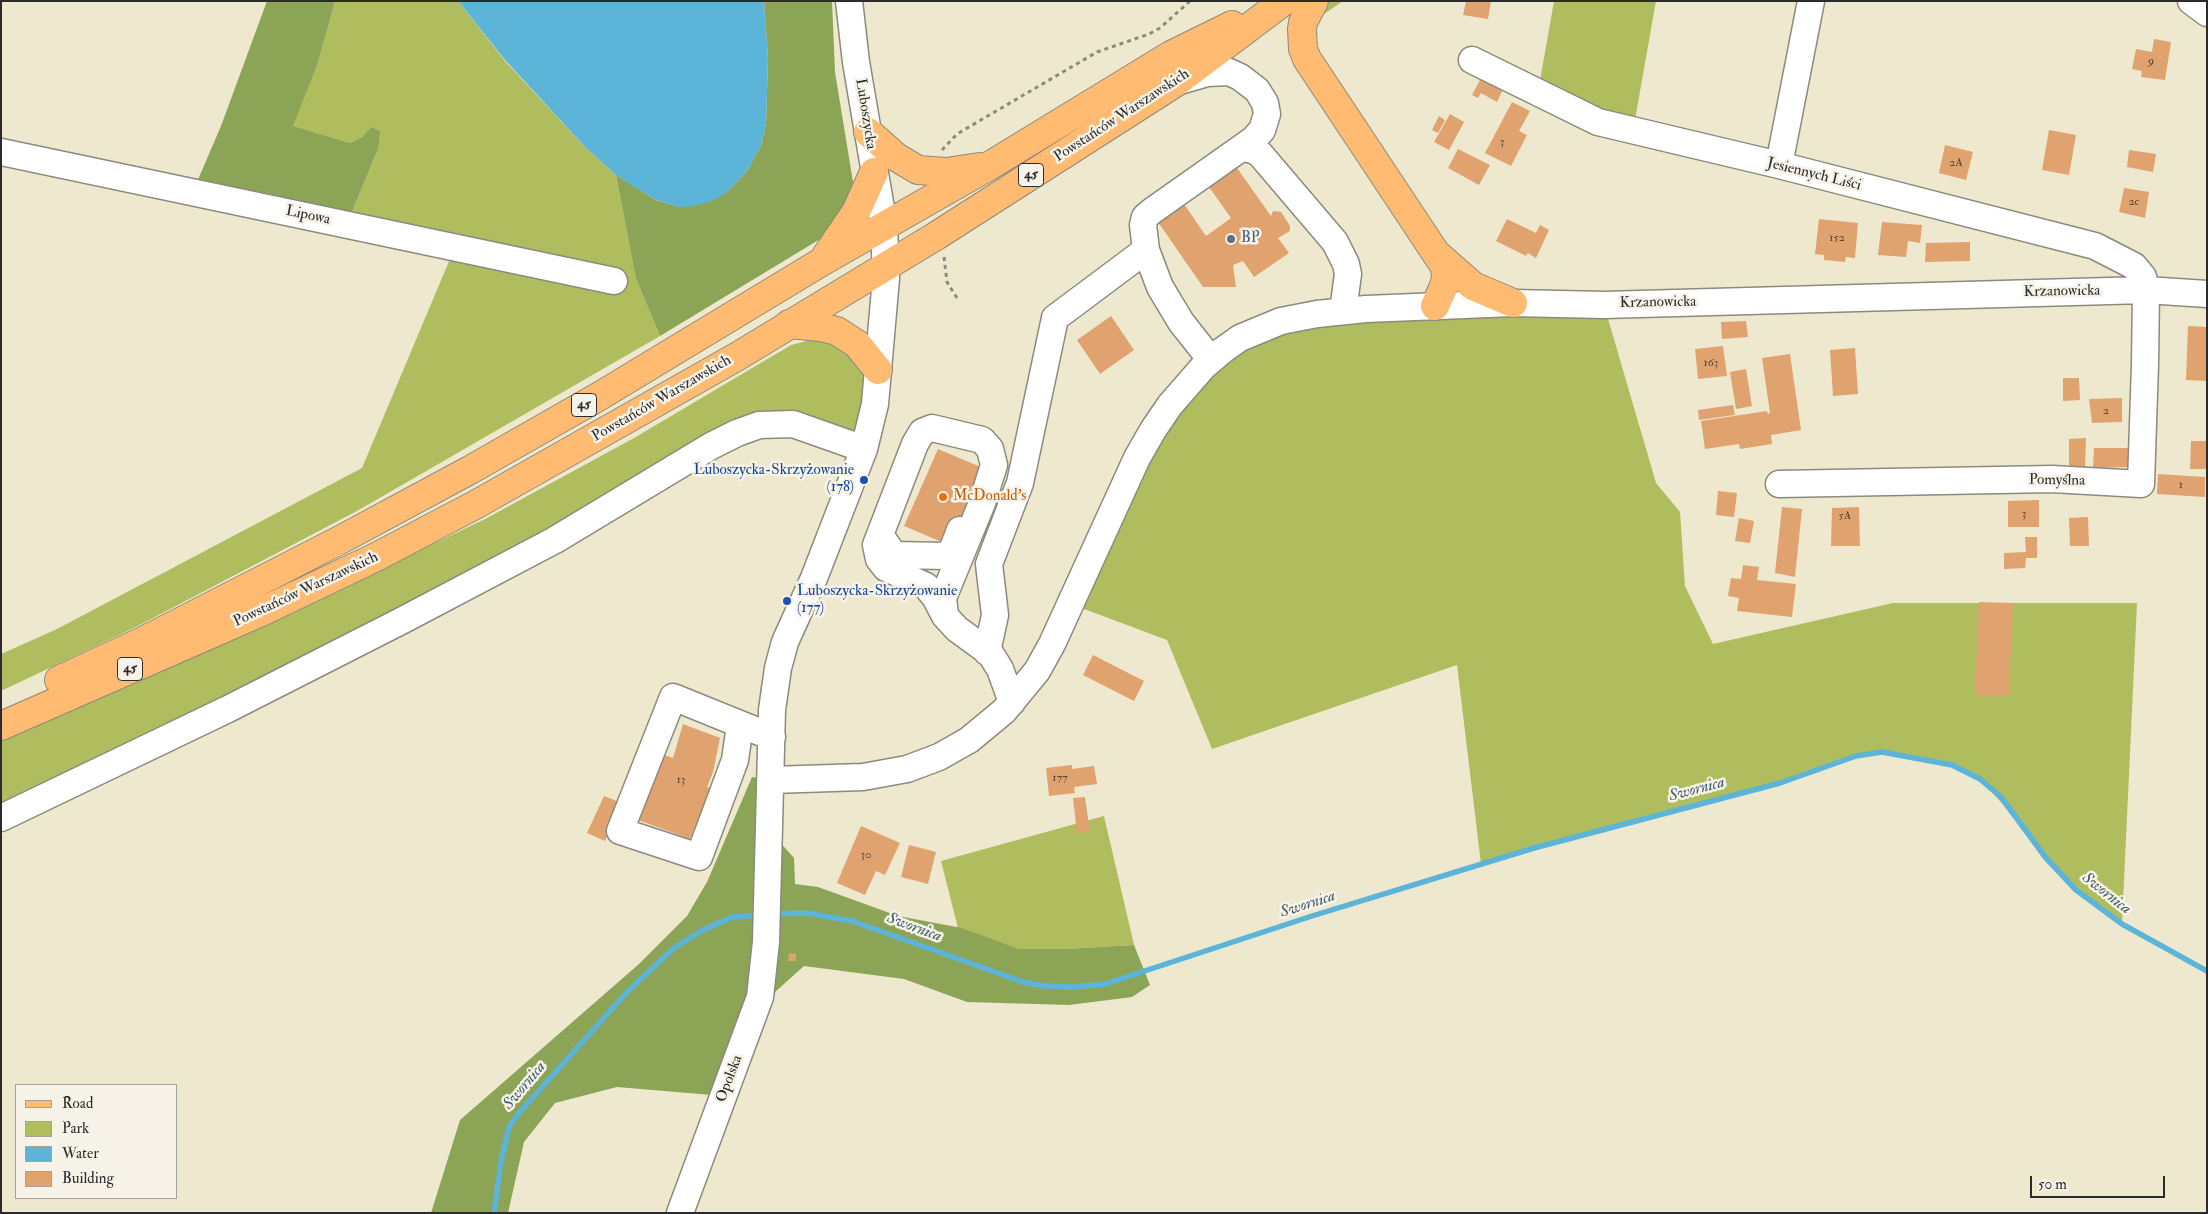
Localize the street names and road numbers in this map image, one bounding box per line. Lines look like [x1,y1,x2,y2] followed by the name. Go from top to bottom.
[1051,66,1193,166] street label: Powstańców Warszawskich
[851,77,879,151] street label: Luboszycka
[1765,155,1863,195] street label: Jesiennych Liści
[1018,164,1044,186] road number: 45
[284,203,332,229] street label: Lipowa
[2023,282,2101,302] street label: Krzanowicka
[1619,293,1697,313] street label: Krzanowicka
[589,352,735,446] street label: Powstańców Warszawskich
[572,394,596,416] road number: 45
[2029,472,2085,490] street label: Pomyślna
[231,549,381,631] street label: Powstańców Warszawskich
[118,658,142,681] road number: 45
[713,1053,747,1105] street label: Opolska

